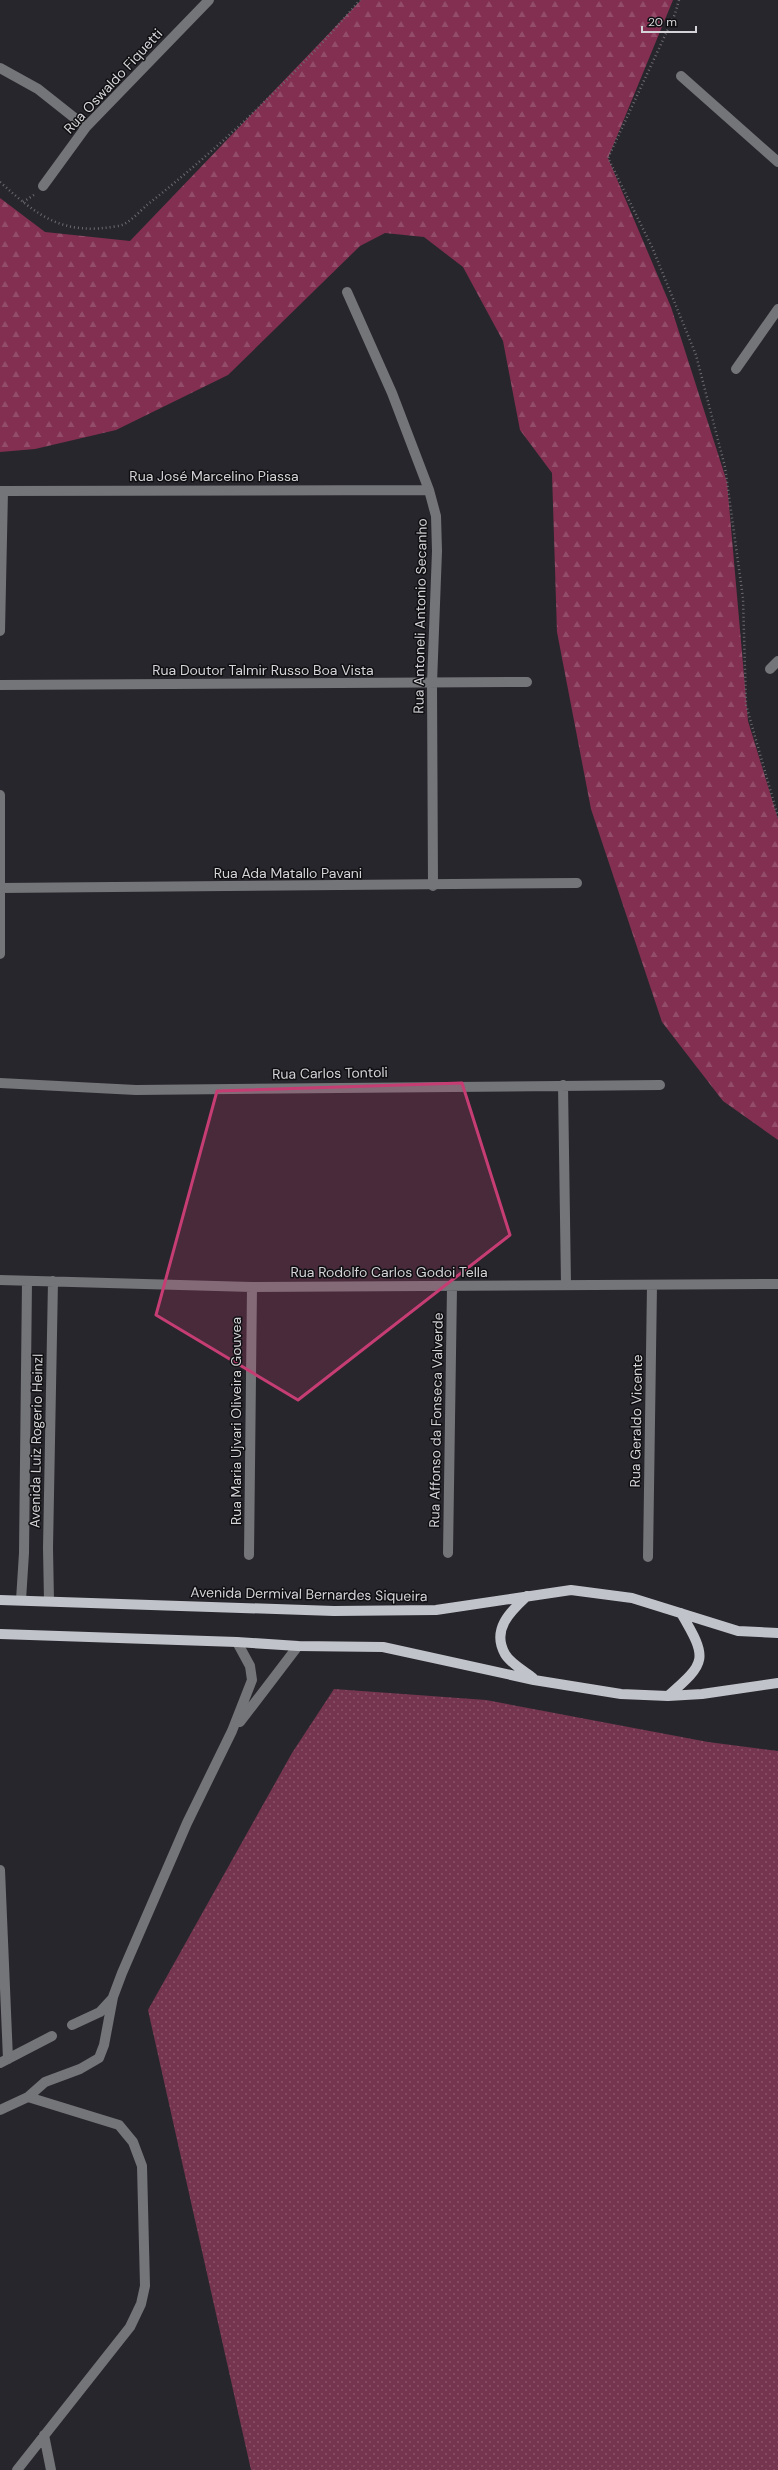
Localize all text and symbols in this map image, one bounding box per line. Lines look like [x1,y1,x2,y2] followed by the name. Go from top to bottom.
[642,8,696,34] scale bar
[648,14,677,30] text: 20 m
[60,25,166,137] street label: Rua Oswaldo Fiquetti
[129,467,299,485] street label: Rua José Marcelino Piassa
[409,518,431,714] street label: Rua Antoneli Antonio Secanho
[152,661,374,679] street label: Rua Doutor Talmir Russo Boa Vista
[214,864,362,882] street label: Rua Ada Matallo Pavani
[272,1063,388,1083] street label: Rua Carlos Tontoli
[290,1263,488,1281] street label: Rua Rodolfo Carlos Godoi Tella
[425,1312,447,1528] street label: Rua Affonso da Fonseca Valverde
[227,1317,245,1525] street label: Rua Maria Ujvari Oliveira Gouvea
[25,1354,47,1528] street label: Avenida Luiz Rogerio Heinzl
[626,1354,646,1488] street label: Rua Geraldo Vicente
[190,1583,428,1605] street label: Avenida Dermival Bernardes Siqueira

